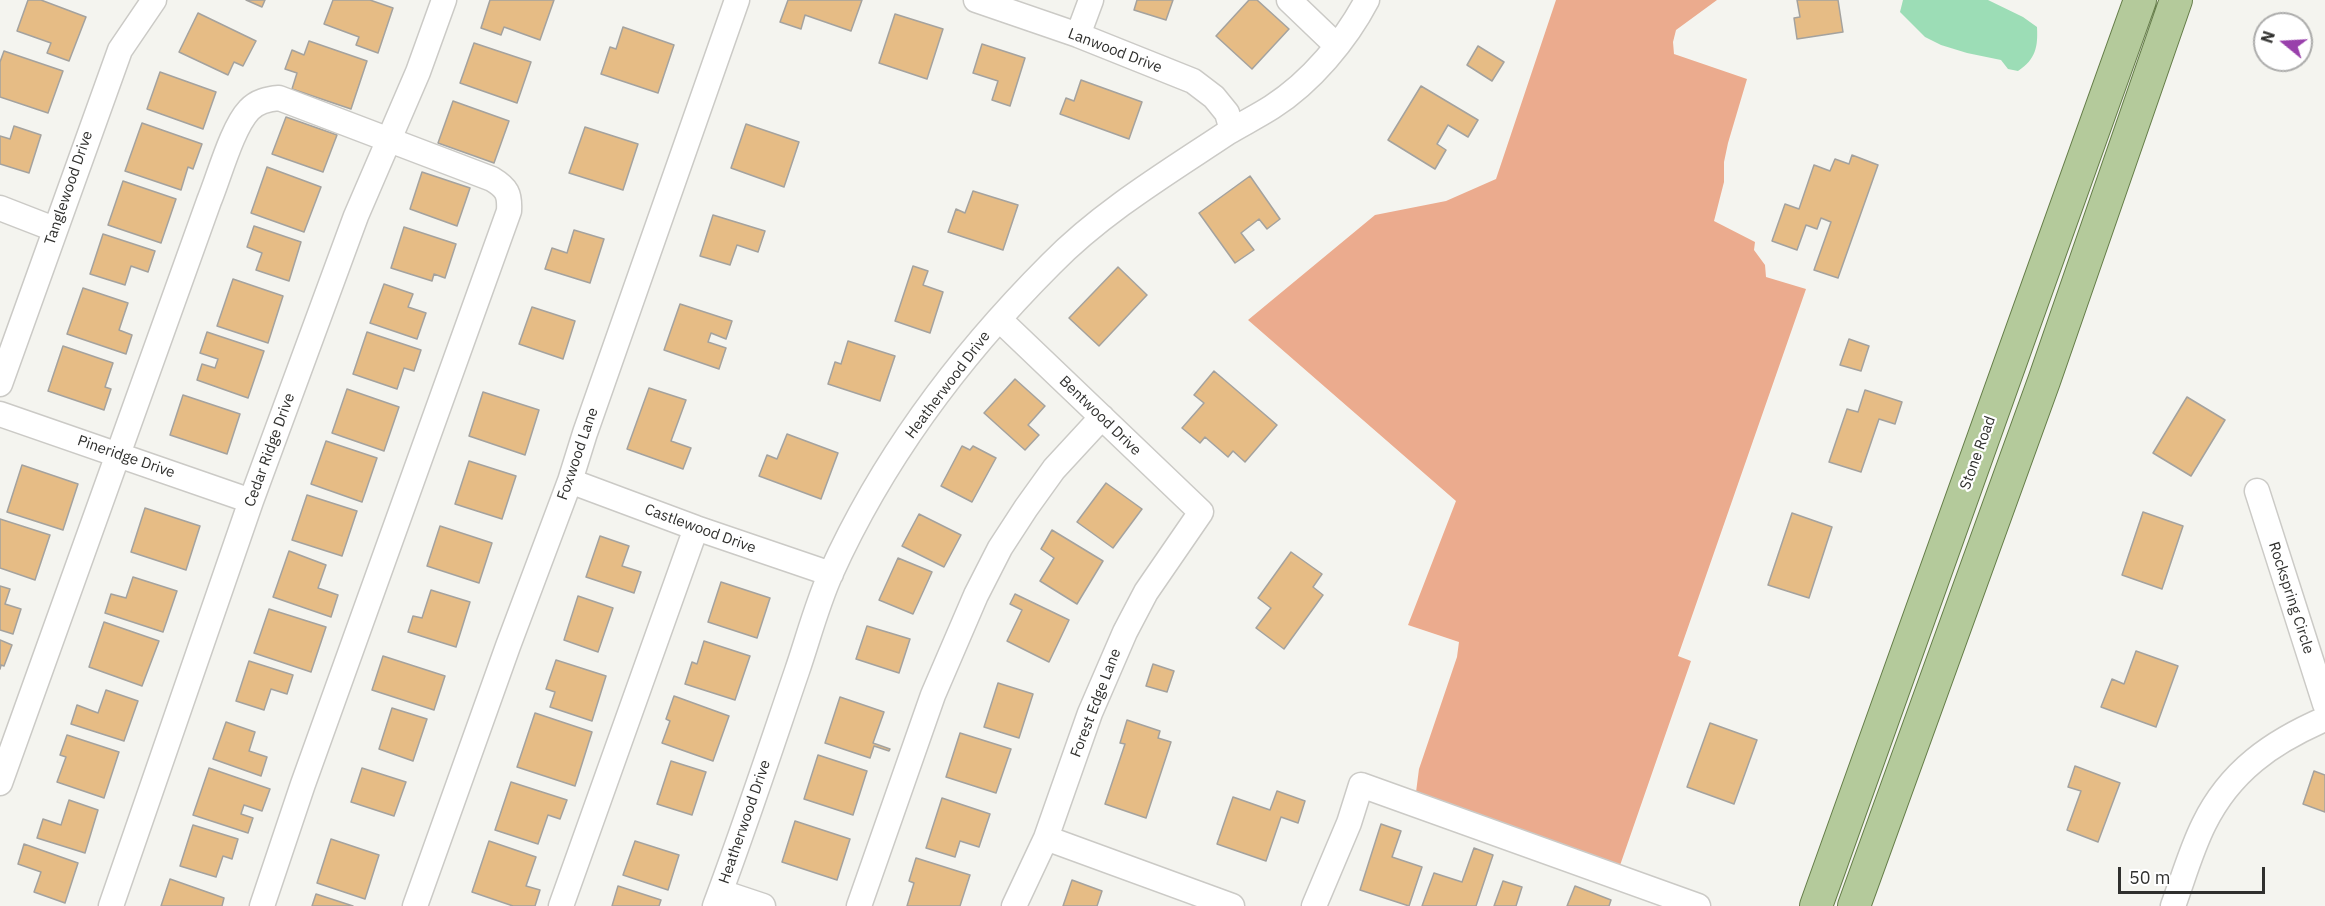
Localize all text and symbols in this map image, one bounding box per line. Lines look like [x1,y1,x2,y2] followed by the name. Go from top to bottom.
[2253,12,2313,72] north arrow
[1065,25,1165,77] street label: Lanwood Drive
[2256,28,2279,46] text: N
[41,129,97,247] street label: Tanglewood Drive
[902,328,994,442] street label: Heatherwood Drive
[1055,372,1145,460] street label: Bentwood Drive
[241,391,299,509] street label: Cedar Ridge Drive
[554,405,602,503] street label: Foxwood Lane
[1956,414,2000,492] street label: Stone Road
[75,432,177,482] street label: Pineridge Drive
[642,500,758,558] street label: Castlewood Drive
[2264,540,2318,656] street label: Rockspring Circle
[1067,646,1125,760] street label: Forest Edge Lane
[715,758,775,886] street label: Heatherwood Drive
[2121,855,2268,893] scale bar
[2129,866,2171,889] text: 50 m

